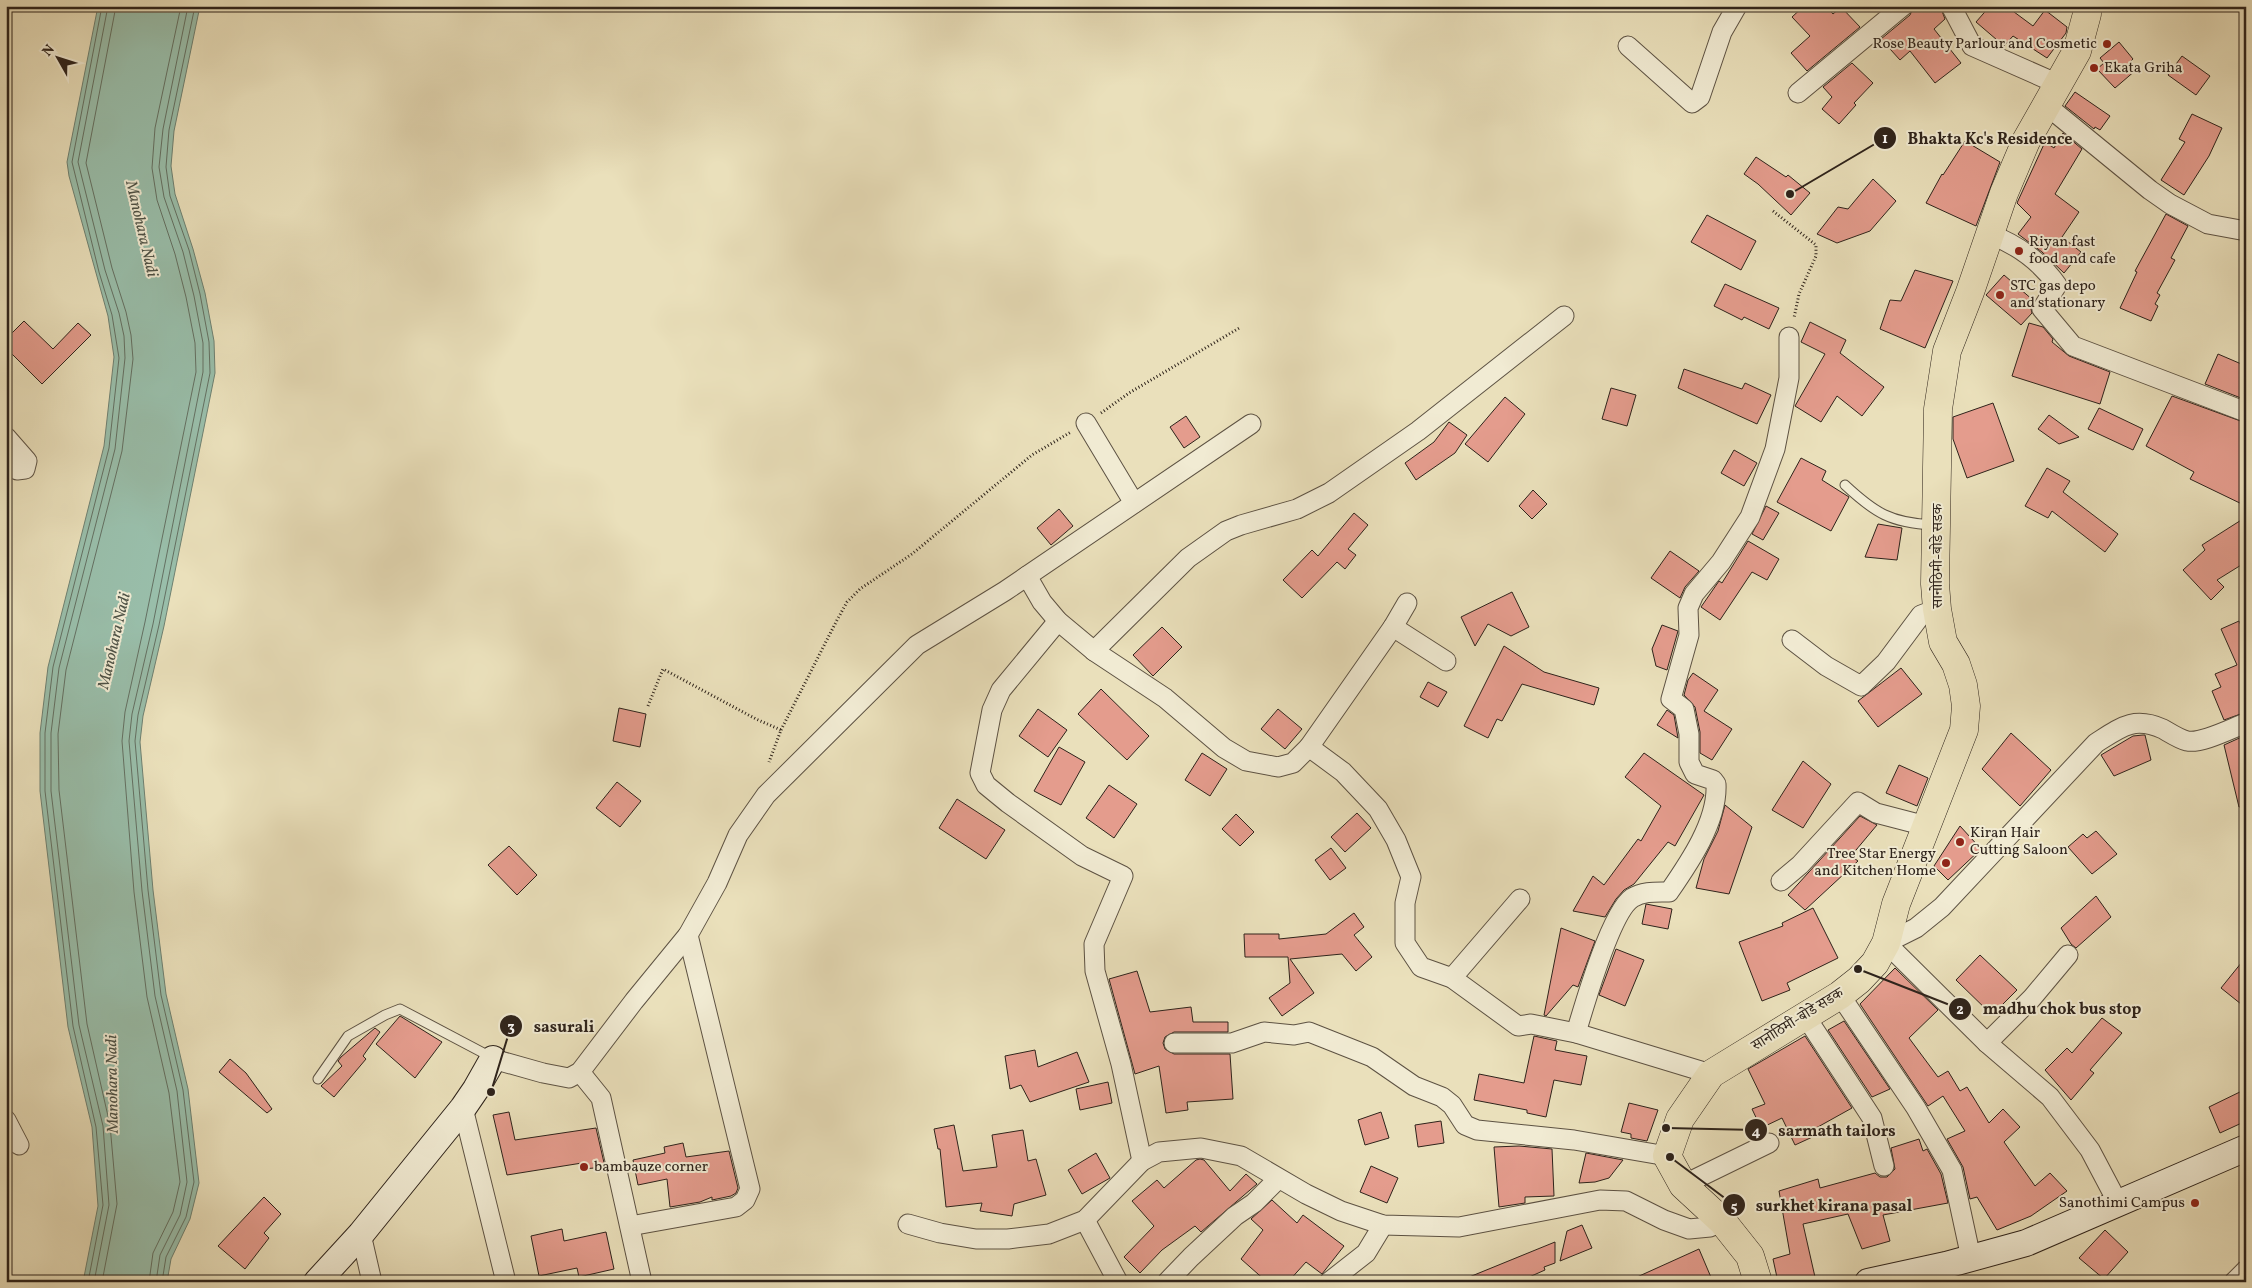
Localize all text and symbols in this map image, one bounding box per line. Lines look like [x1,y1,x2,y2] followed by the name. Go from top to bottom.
[32,32,82,82] north arrow
[1873,34,2097,55] place label: Rose Beauty Parlour and Cosmetic
[2101,38,2113,50] marker: Rose Beauty Parlour and Cosmetic
[38,41,60,61] text: N
[2104,58,2182,79] place label: Ekata Griha
[2088,62,2100,74] marker: Ekata Griha
[1873,122,2083,153] callout: Bhakta Kc's Residence
[1882,129,1888,150] text: 1
[1907,129,2073,151] text: Bhakta Kc's Residence
[119,178,163,280] water label: Manohara Nadi
[2029,232,2116,270] place label: Riyan fast food and cafe
[2013,245,2025,257] marker: Riyan fast food and cafe
[2010,276,2105,314] place label: STC gas depo and stationary
[1994,289,2006,301] marker: STC gas depo and stationary
[1928,502,1949,610] street label: सानोठिमी-बोडे सडक
[93,590,137,692] water label: Manohara Nadi
[1970,823,2068,861] place label: Kiran Hair Cutting Saloon
[1954,836,1966,848] marker: Kiran Hair Cutting Saloon
[1814,844,1936,882] place label: Tree Star Energy and Kitchen Home
[1940,857,1952,869] marker: Tree Star Energy and Kitchen Home
[1747,983,1849,1057] street label: सानोठिमी-बोडे सडक
[1947,993,2151,1024] callout: madhu chok bus stop
[1983,999,2141,1021] text: madhu chok bus stop
[1956,1000,1964,1021] text: 2
[499,1011,604,1042] callout: sasurali
[507,1017,515,1038] text: 3
[534,1017,595,1039] text: sasurali
[101,1034,125,1134] water label: Manohara Nadi
[1744,1115,1906,1146] callout: sarmath tailors
[1778,1121,1896,1143] text: sarmath tailors
[1751,1122,1761,1143] text: 4
[594,1157,708,1178] place label: bambauze corner
[578,1161,590,1173] marker: bambauze corner
[1721,1190,1923,1221] callout: surkhet kirana pasal
[2059,1193,2185,1214] place label: Sanothimi Campus
[1756,1196,1913,1218] text: surkhet kirana pasal
[1730,1197,1738,1218] text: 5
[2189,1197,2201,1209] marker: Sanothimi Campus

